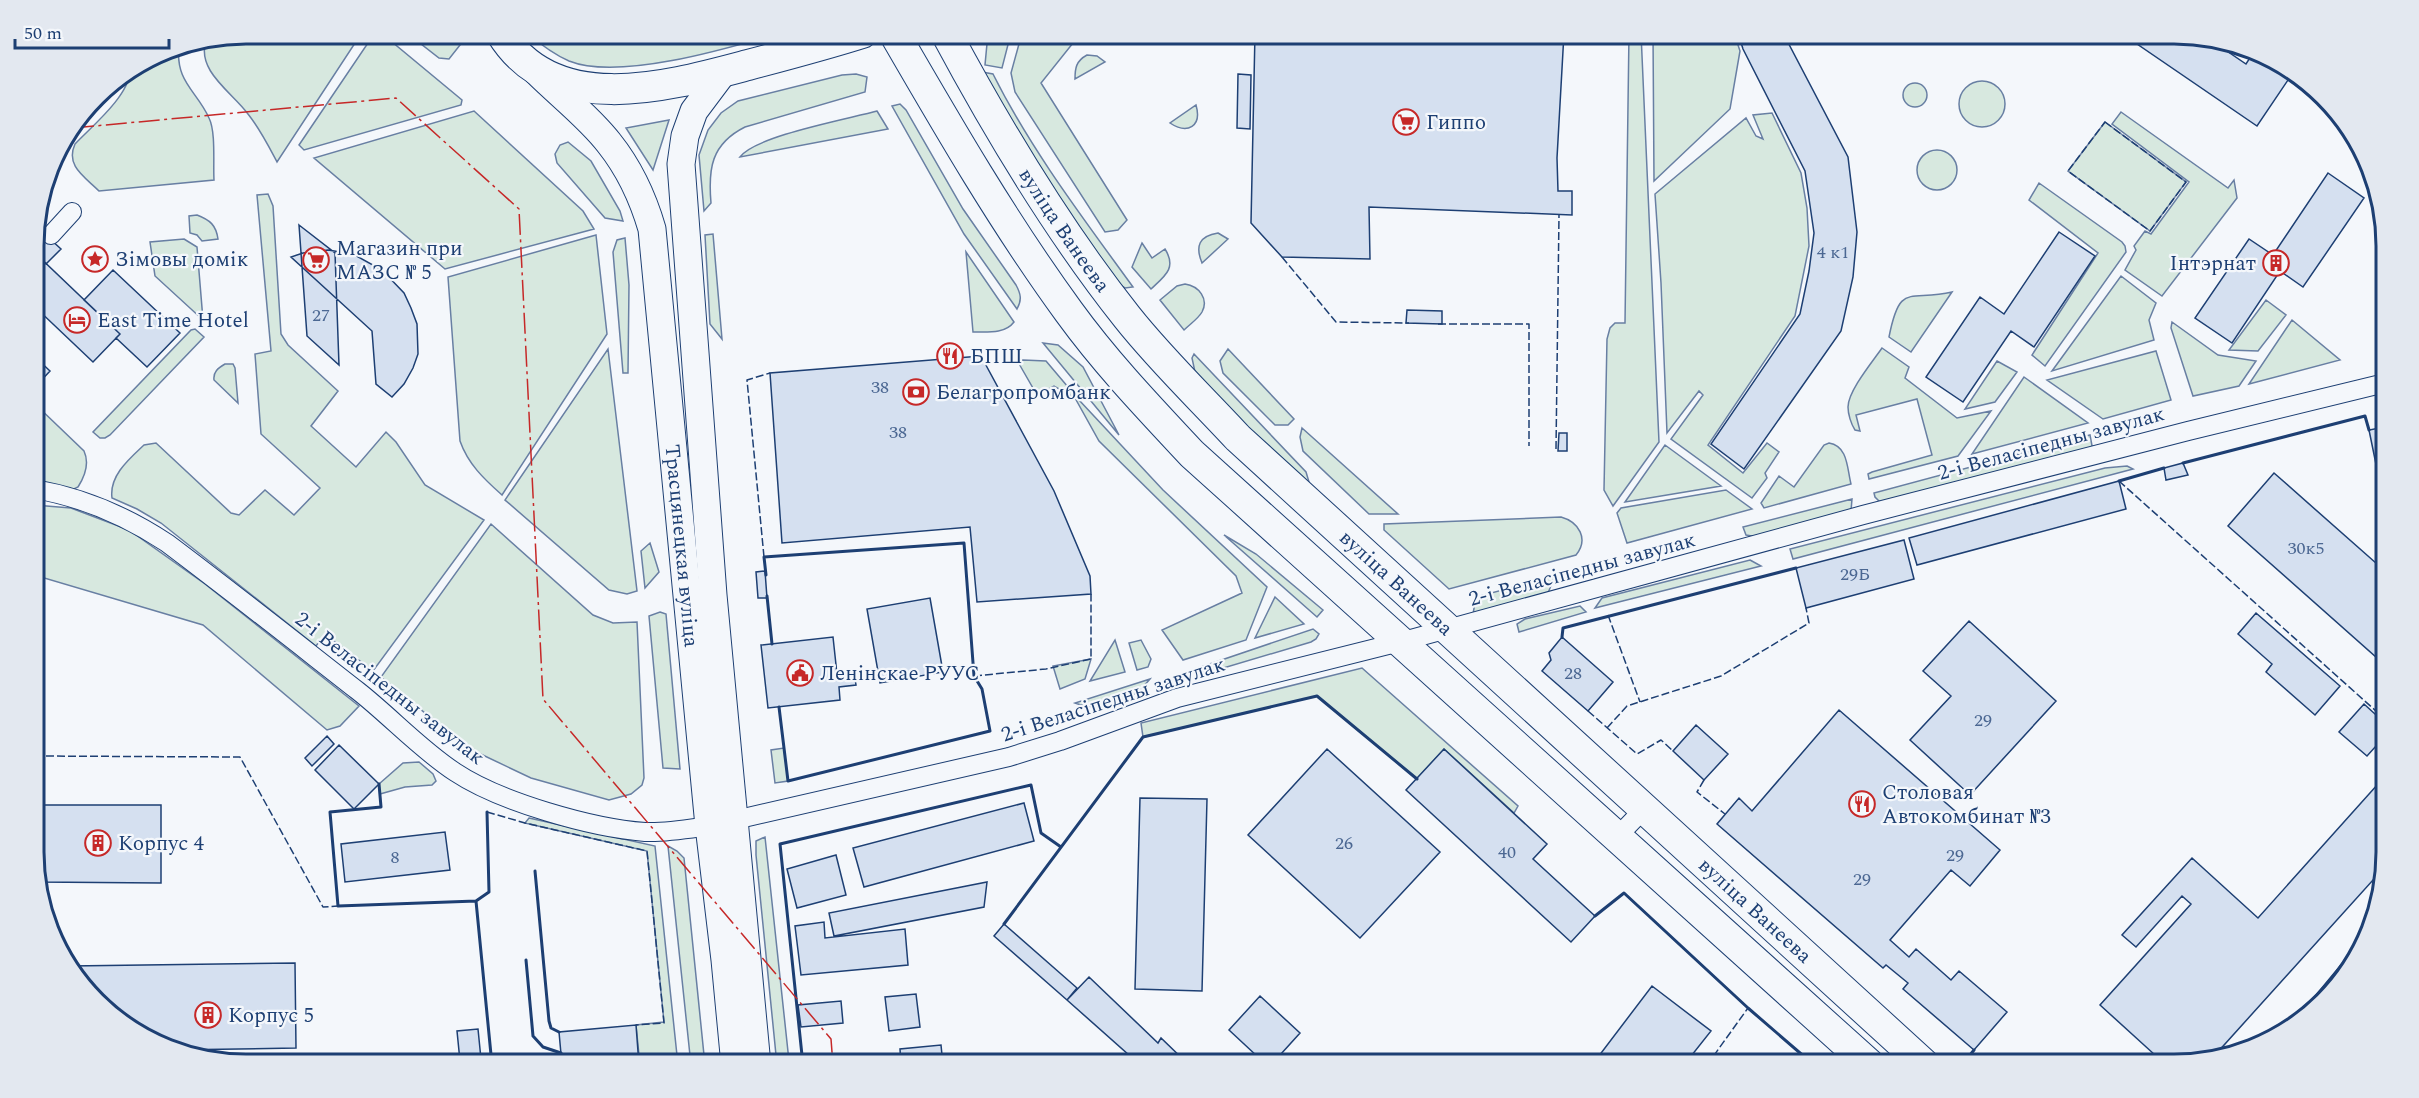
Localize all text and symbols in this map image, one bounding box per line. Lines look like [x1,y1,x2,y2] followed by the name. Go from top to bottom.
[15,12,170,50] scale bar
[24,20,62,47] text: 50 m
[1391,107,1421,137] supermarket icon: Гиппо
[1426,107,1486,139] place label: Гиппо
[1010,162,1118,300] street label: вуліца Ванеева
[336,233,463,289] place label: Магазин при МАЗС № 5
[1817,239,1849,266] house number: 4 к1
[80,244,110,274] place icon: Зімовы домік
[115,244,249,276] place label: Зімовы домік
[301,245,331,275] supermarket icon: Магазин при МАЗС № 5
[2169,248,2256,280] place label: Інтэрнат
[2261,248,2291,278] building icon: Інтэрнат
[312,302,330,329] house number: 27
[62,305,92,335] hotel icon: East Time Hotel
[97,305,249,337] place label: East Time Hotel
[935,341,965,371] restaurant icon: БПШ
[970,341,1023,373] place label: БПШ
[871,374,889,401] house number: 38
[901,377,931,407] bank icon: Белагропромбанк
[936,377,1111,409] place label: Белагропромбанк
[1934,398,2169,490] street label: 2-і Веласіпедны завулак
[889,419,907,446] house number: 38
[656,443,707,649] street label: Трасцянецкая вуліца
[1331,523,1461,644] street label: вуліца Ванеева
[1465,524,1700,616] street label: 2-і Веласіпедны завулак
[2287,535,2325,562] house number: 30к5
[1840,561,1870,588] house number: 29Б
[287,604,492,773] street label: 2-і Веласіпедны завулак
[997,649,1230,751] street label: 2-і Веласіпедны завулак
[785,658,815,688] public building icon: Ленінскае РУУС
[820,658,980,690] place label: Ленінскае РУУС
[1564,660,1582,687] house number: 28
[1974,707,1992,734] house number: 29
[1882,777,2051,833] place label: Столовая Автокомбинат №3
[1847,789,1877,819] restaurant icon: Столовая Автокомбинат №3
[83,828,113,858] building icon: Корпус 4
[118,828,205,860] place label: Корпус 4
[1335,830,1353,857] house number: 26
[1498,839,1516,866] house number: 40
[1946,842,1964,869] house number: 29
[391,844,400,871] house number: 8
[1690,850,1820,972] street label: вуліца Ванеева
[1853,866,1871,893] house number: 29
[193,1000,223,1030] building icon: Корпус 5
[228,1000,314,1032] place label: Корпус 5

